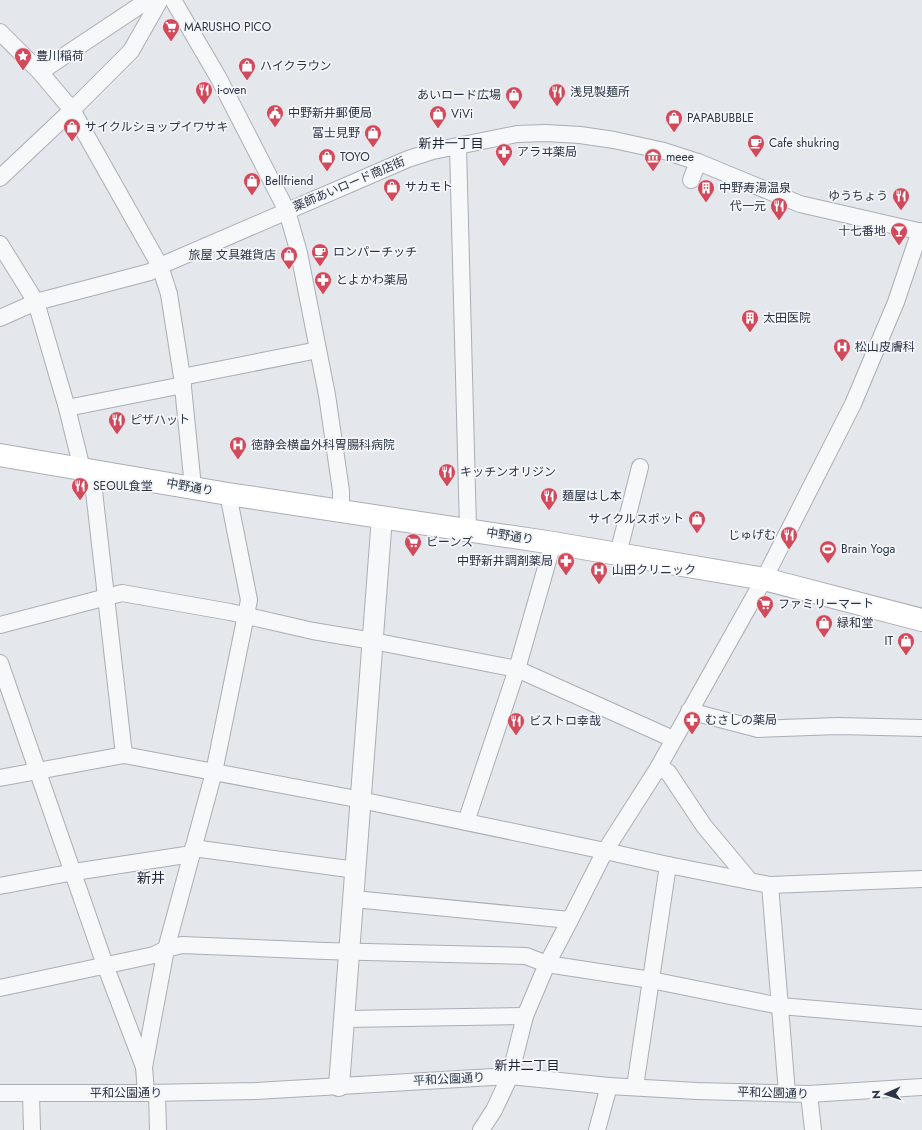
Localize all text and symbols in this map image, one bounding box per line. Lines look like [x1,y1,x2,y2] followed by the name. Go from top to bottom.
[161,17,181,42] supermarket icon: MARUSHO PICO
[184,18,271,36] place label: MARUSHO PICO
[13,46,33,71] place icon: 豊川稲荷
[36,47,84,65] place label: 豊川稲荷
[237,56,257,81] shop icon: ハイクラウン
[260,57,332,75] place label: ハイクラウン
[194,80,214,105] restaurant icon: i-oven
[217,81,247,99] place label: i-oven
[547,82,567,107] restaurant icon: 浅見製麺所
[570,83,630,101] place label: 浅見製麺所
[504,85,524,110] shop icon: あいロード広場
[417,86,501,104] place label: あいロード広場
[265,103,285,128] public building icon: 中野新井郵便局
[288,104,372,122] place label: 中野新井郵便局
[428,104,448,129] shop icon: ViVi
[451,105,473,123] place label: ViVi
[664,108,684,133] shop icon: PAPABUBBLE
[687,109,754,127] place label: PAPABUBBLE
[62,117,82,142] shop icon: サイクルショップイワサキ
[85,118,228,136] place label: サイクルショップイワサキ
[363,123,383,148] shop icon: 冨士見野
[312,124,360,142] place label: 冨士見野
[746,133,766,158] cafe icon: Cafe shukring
[418,134,484,153] district label: 新井一丁目
[769,134,839,152] place label: Cafe shukring
[494,142,514,167] pharmacy icon: アラヰ薬局
[517,143,577,161] place label: アラヰ薬局
[317,147,337,172] shop icon: TOYO
[643,147,663,172] museum icon: meee
[340,148,370,166] place label: TOYO
[666,148,694,166] place label: meee
[290,152,408,216] street label: 薬師あいロード商店街
[242,171,262,196] shop icon: Bellfriend
[265,172,313,190] place label: Bellfriend
[382,177,402,202] shop icon: サカモト
[405,178,453,196] place label: サカモト
[696,178,716,203] building icon: 中野寿湯温泉
[719,179,791,197] place label: 中野寿湯温泉
[891,186,911,211] restaurant icon: ゆうちょう
[828,187,888,205] place label: ゆうちょう
[769,196,789,221] restaurant icon: 代一元
[730,197,766,215] place label: 代一元
[889,221,909,246] bar icon: 十七番地
[838,222,886,240] place label: 十七番地
[310,242,330,267] cafe icon: ロンパーチッチ
[333,243,417,261] place label: ロンパーチッチ
[279,245,299,270] shop icon: 旅屋 文具雑貨店
[188,246,276,264] place label: 旅屋 文具雑貨店
[313,270,333,295] pharmacy icon: とよかわ薬局
[336,271,408,289] place label: とよかわ薬局
[740,308,760,333] building icon: 太田医院
[763,309,811,327] place label: 太田医院
[832,337,852,362] hospital icon: 松山皮膚科
[855,338,915,356] place label: 松山皮膚科
[107,410,127,435] restaurant icon: ピザハット
[130,411,190,429] place label: ピザハット
[228,435,248,460] hospital icon: 徳静会横畠外科胃腸科病院
[251,436,395,454] place label: 徳静会横畠外科胃腸科病院
[437,462,457,487] restaurant icon: キッチンオリジン
[460,463,556,481] place label: キッチンオリジン
[165,474,215,500] street label: 中野通り
[70,476,90,501] restaurant icon: SEOUL食堂
[93,477,153,495] place label: SEOUL食堂
[539,486,559,511] restaurant icon: 麺屋はし本
[562,487,622,505] place label: 麺屋はし本
[687,509,707,534] shop icon: サイクルスポット
[589,510,684,528] place label: サイクルスポット
[485,523,535,549] street label: 中野通り
[779,525,799,550] restaurant icon: じゅげむ
[728,526,776,544] place label: じゅげむ
[403,532,423,557] supermarket icon: ビーンズ
[426,533,473,551] place label: ビーンズ
[818,539,838,564] sports icon: Brain Yoga
[841,540,896,558] place label: Brain Yoga
[556,551,576,576] pharmacy icon: 中野新井調剤薬局
[457,552,553,570] place label: 中野新井調剤薬局
[589,560,609,585] hospital icon: 山田クリニック
[612,561,696,579] place label: 山田クリニック
[755,594,775,619] supermarket icon: ファミリーマート
[778,595,874,613] place label: ファミリーマート
[814,613,834,638] shop icon: 緑和堂
[837,614,873,632] place label: 緑和堂
[896,631,916,656] shop icon: IT
[884,632,893,650] place label: IT
[682,710,702,735] pharmacy icon: むさしの薬局
[506,711,526,736] restaurant icon: ビストロ幸哉
[705,711,777,729] place label: むさしの薬局
[529,712,601,730] place label: ビストロ幸哉
[137,868,165,888] district label: 新井
[494,1056,560,1075] district label: 新井二丁目
[413,1068,485,1090] street label: 平和公園通り
[866,1074,906,1114] north arrow
[737,1083,809,1103] street label: 平和公園通り
[90,1084,162,1102] street label: 平和公園通り
[868,1090,884,1099] text: N

